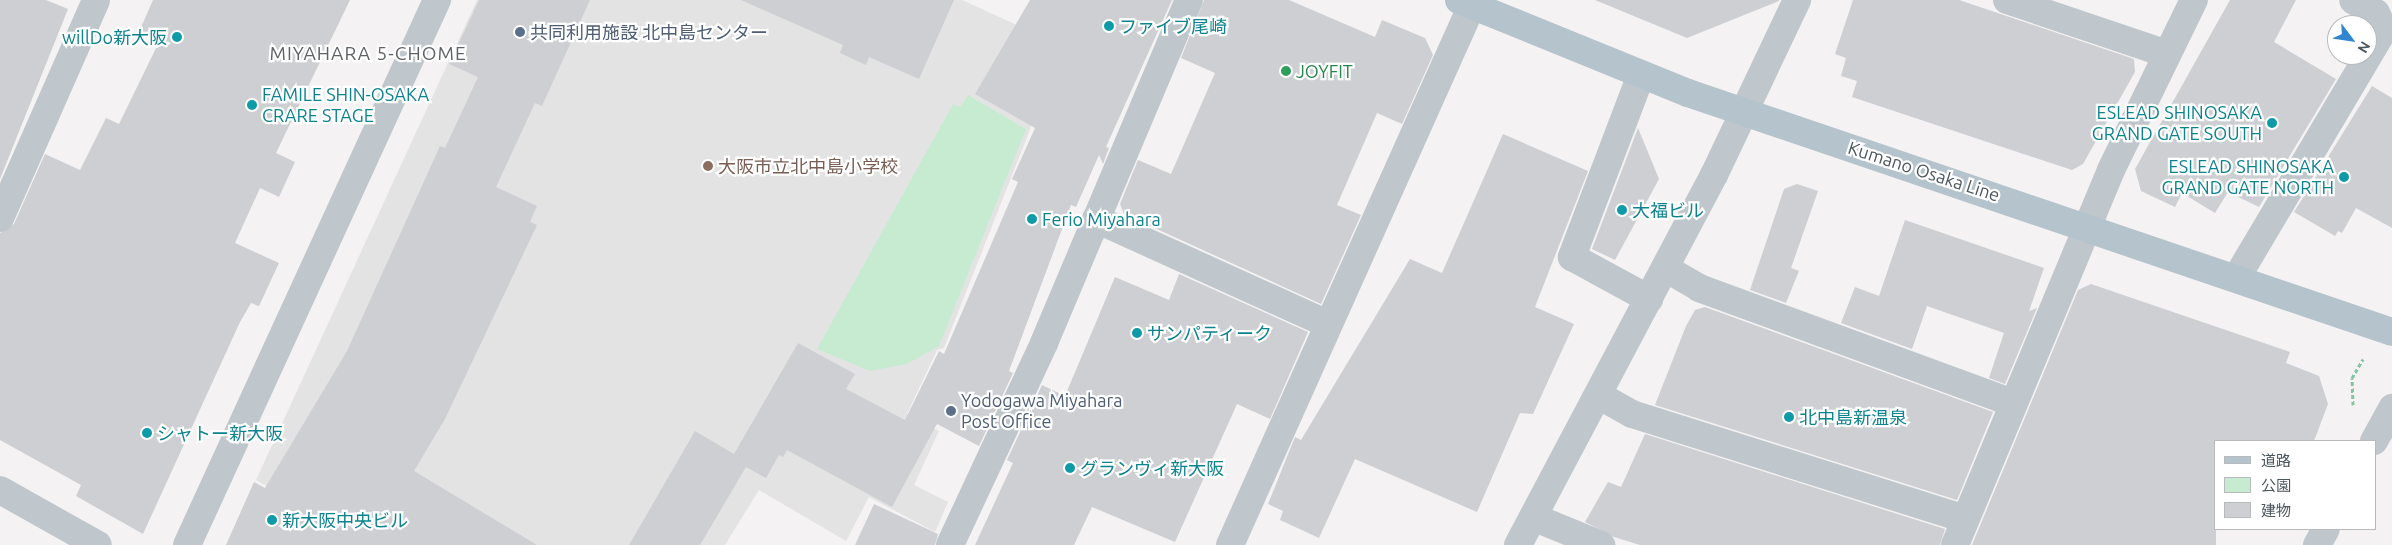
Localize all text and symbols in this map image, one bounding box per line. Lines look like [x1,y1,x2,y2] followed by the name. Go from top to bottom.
[1119,15,1227,37] place label: ファイブ尾崎
[2327,15,2377,65] north arrow
[1103,20,1115,32] marker: ファイブ尾崎
[530,21,768,43] place label: 共同利用施設 北中島センター
[62,26,167,48] place label: willDo新大阪
[514,26,526,38] marker: 共同利用施設 北中島センター
[171,31,183,43] marker: willDo新大阪
[2354,39,2374,56] text: N
[267,43,469,65] district label: MIYAHARA 5-CHOME
[1296,60,1353,82] place label: JOYFIT
[1280,65,1292,77] marker: JOYFIT
[262,84,429,126] place label: FAMILE SHIN-OSAKA CRARE STAGE
[246,99,258,111] marker: FAMILE SHIN-OSAKA CRARE STAGE
[2092,102,2262,144] place label: ESLEAD SHINOSAKA GRAND GATE SOUTH
[2266,117,2278,129] marker: ESLEAD SHINOSAKA GRAND GATE SOUTH
[1845,136,2003,206] street label: Kumano Osaka Line
[718,155,898,177] place label: 大阪市立北中島小学校
[2161,156,2334,198] place label: ESLEAD SHINOSAKA GRAND GATE NORTH
[702,160,714,172] marker: 大阪市立北中島小学校
[2338,171,2350,183] marker: ESLEAD SHINOSAKA GRAND GATE NORTH
[1632,199,1704,221] place label: 大福ビル
[1616,204,1628,216] marker: 大福ビル
[1042,208,1161,230] place label: Ferio Miyahara
[1026,213,1038,225] marker: Ferio Miyahara
[1147,322,1273,344] place label: サンパティーク
[1131,327,1143,339] marker: サンパティーク
[961,390,1123,432] place label: Yodogawa Miyahara Post Office
[945,405,957,417] marker: Yodogawa Miyahara Post Office
[1799,406,1907,428] place label: 北中島新温泉
[1783,411,1795,423] marker: 北中島新温泉
[157,422,283,444] place label: シャトー新大阪
[141,427,153,439] marker: シャトー新大阪
[2214,440,2377,530] legend
[2261,452,2291,469] text: 道路
[1080,457,1224,479] place label: グランヴィ新大阪
[1064,462,1076,474] marker: グランヴィ新大阪
[2261,477,2291,494] text: 公園
[2261,502,2291,519] text: 建物
[282,509,408,531] place label: 新大阪中央ビル
[266,514,278,526] marker: 新大阪中央ビル

